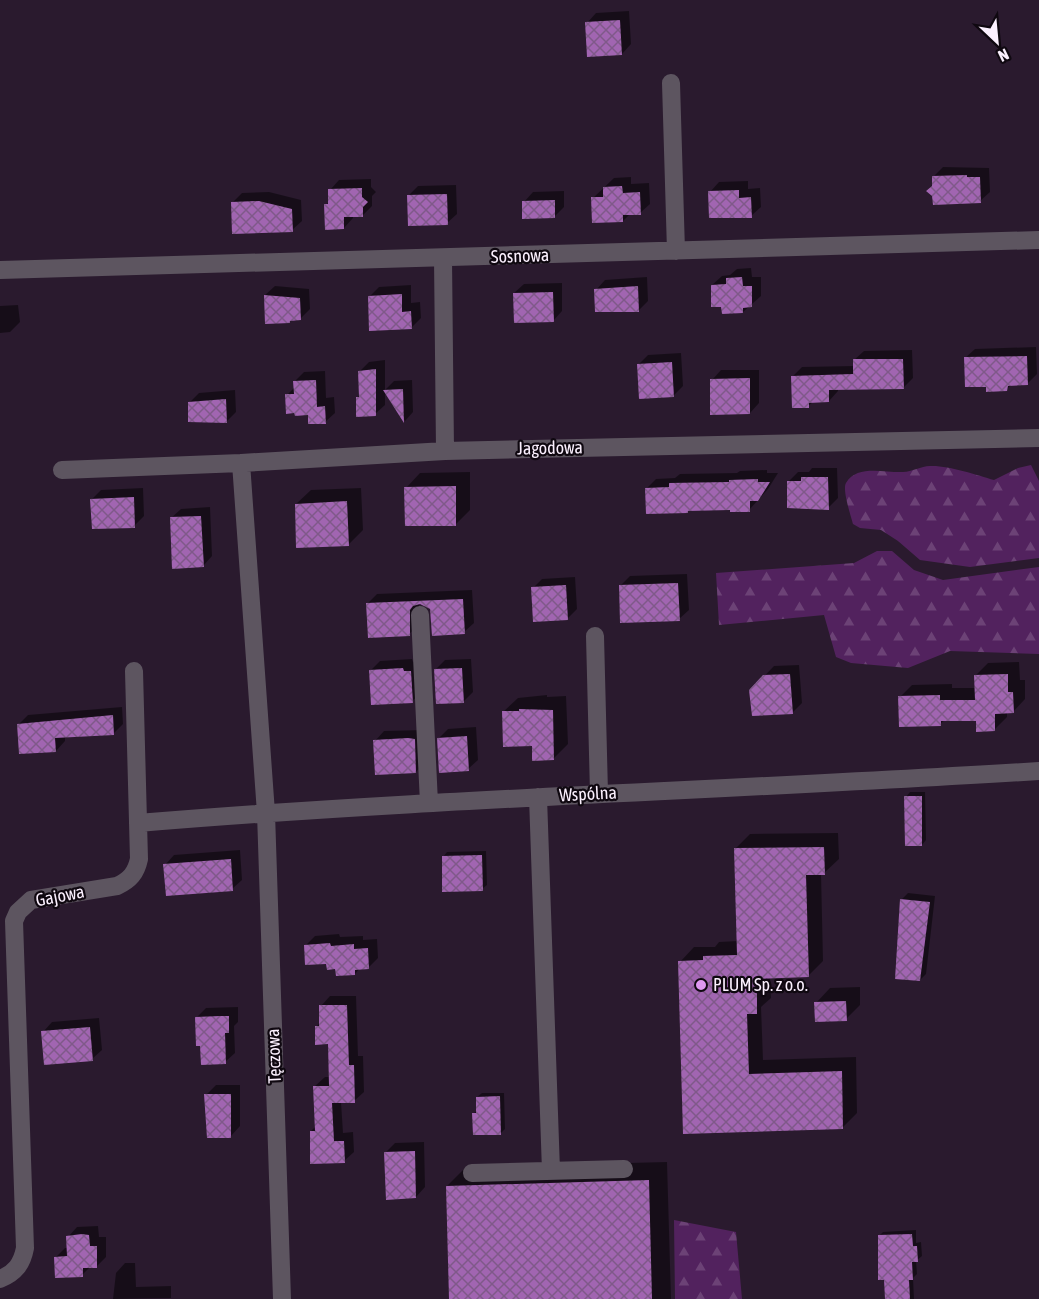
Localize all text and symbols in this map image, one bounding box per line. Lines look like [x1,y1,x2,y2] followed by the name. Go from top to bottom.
[967,12,1027,72] north arrow
[995,45,1012,66] text: N
[490,244,549,267] street label: Sosnowa
[517,436,583,459] street label: Jagodowa
[559,782,617,805] street label: Wspólna
[34,881,86,911] street label: Gajowa
[713,974,808,995] place label: PLUM Sp. z o.o.
[694,978,708,992] marker: PLUM Sp. z o.o.
[262,1028,285,1084] street label: Tęczowa

